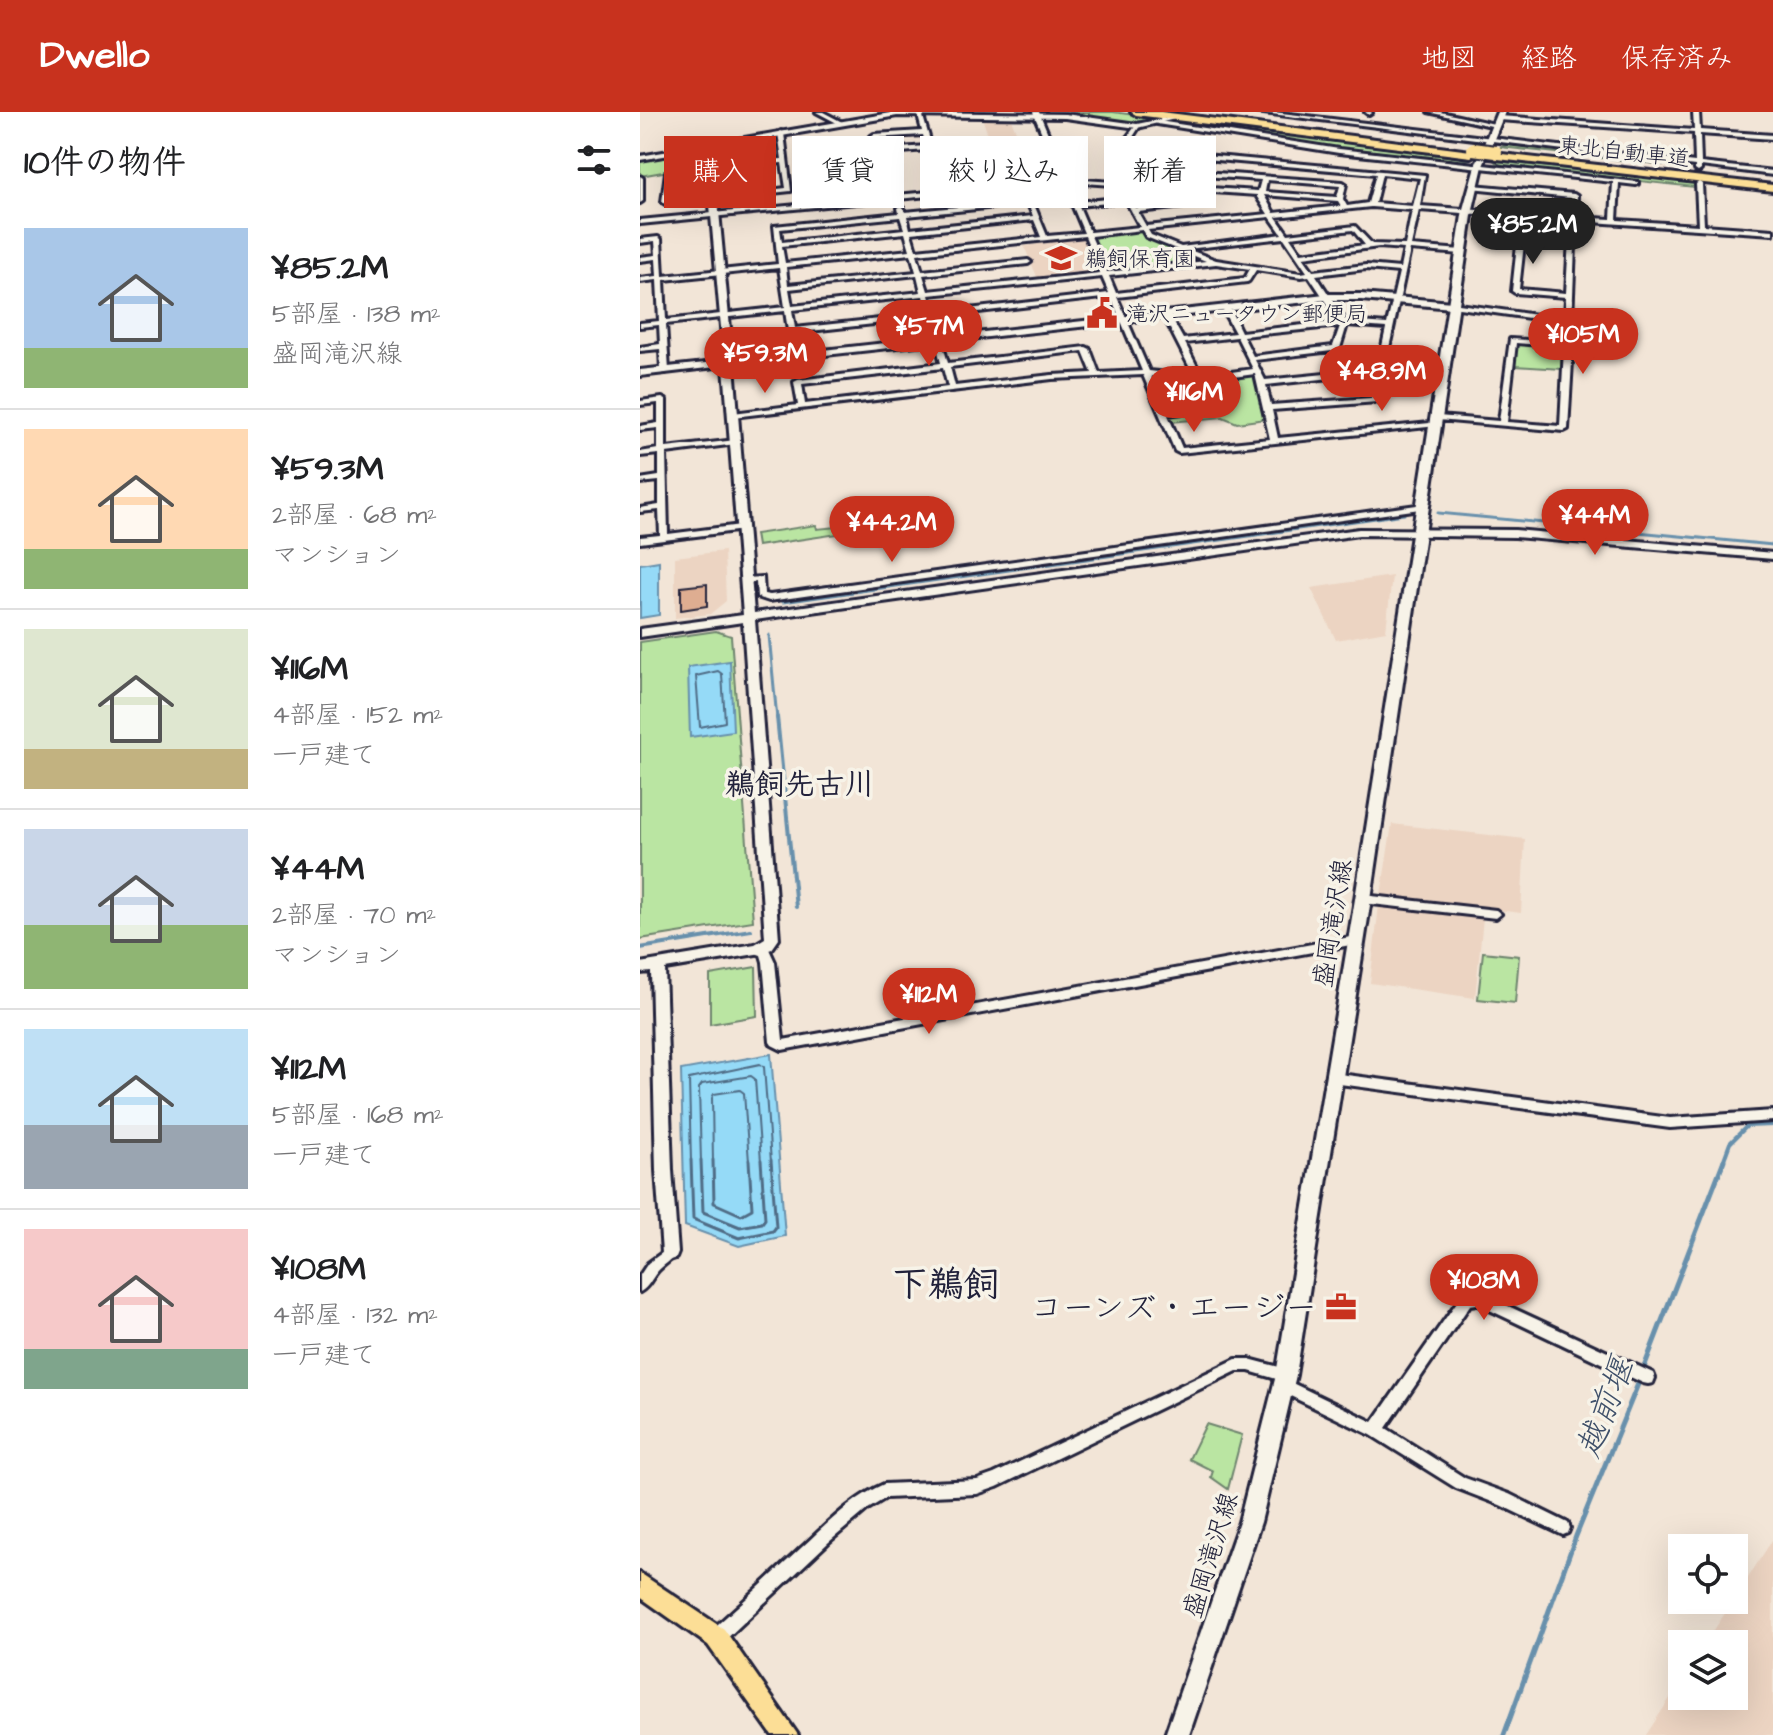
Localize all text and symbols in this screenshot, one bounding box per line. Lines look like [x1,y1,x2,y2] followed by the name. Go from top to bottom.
[40,30,149,82] text: Dwello
[1421,39,1477,78] text: 地図
[1521,39,1577,78] text: 経路
[1621,39,1733,78] text: 保存済み
[1557,130,1691,175] street label: 東北自動車道
[664,136,776,208] chip: 購入
[792,136,904,208] chip: 賃貸
[920,136,1088,208] chip: 絞り込み
[1104,136,1216,208] chip: 新着
[572,138,616,182] icon: filters
[24,139,186,187] text: 10件の物件
[1468,198,1598,266] pin: ¥85.2M
[1488,206,1578,242] text: ¥85.2M
[1044,241,1078,275] school or university icon: 鵜飼保育園
[272,244,389,292] text: ¥85.2M
[1085,244,1195,275] place label: 鵜飼保育園
[88,260,184,356] icon: home
[272,296,441,332] text: 5部屋 · 138 m²
[1085,296,1119,330] public building icon: 滝沢ニュータウン郵便局
[1126,299,1368,330] place label: 滝沢ニュータウン郵便局
[882,300,976,368] pin: ¥57M
[894,308,964,344] text: ¥57M
[1527,308,1639,376] pin: ¥105M
[1546,316,1620,352] text: ¥105M
[700,327,830,395] pin: ¥59.3M
[722,335,808,371] text: ¥59.3M
[272,336,402,372] text: 盛岡滝沢線
[1317,345,1447,413] pin: ¥48.9M
[1338,353,1426,389] text: ¥48.9M
[1138,366,1250,434] pin: ¥116M
[1165,374,1223,410] text: ¥116M
[272,445,384,493] text: ¥59.3M
[88,461,184,557] icon: home
[1548,489,1642,557] pin: ¥44M
[827,496,957,564] pin: ¥44.2M
[272,497,437,533] text: 2部屋 · 68 m²
[1560,497,1630,533] text: ¥44M
[847,504,937,540] text: ¥44.2M
[272,537,401,573] text: マンション
[272,645,348,693] text: ¥116M
[88,661,184,757] icon: home
[272,697,443,733] text: 4部屋 · 152 m²
[272,737,376,773] text: 一戸建て
[725,764,875,806] district label: 鵜飼先古川
[272,845,365,893] text: ¥44M
[1305,856,1361,990] street label: 盛岡滝沢線
[88,861,184,957] icon: home
[272,897,436,933] text: 2部屋 · 70 m²
[272,937,401,973] text: マンション
[873,968,985,1036] pin: ¥112M
[901,976,957,1012] text: ¥112M
[272,1045,346,1093] text: ¥112M
[88,1061,184,1157] icon: home
[272,1097,444,1133] text: 5部屋 · 168 m²
[272,1137,376,1173] text: 一戸建て
[272,1245,366,1293] text: ¥108M
[1428,1254,1540,1322] pin: ¥108M
[892,1260,1000,1311] district label: 下鵜飼
[88,1261,184,1357] icon: home
[1448,1262,1520,1298] text: ¥108M
[1030,1286,1317,1331] place label: コーンズ・エージー
[1324,1290,1358,1324] office icon: コーンズ・エージー
[272,1297,438,1333] text: 4部屋 · 132 m²
[272,1337,376,1373] text: 一戸建て
[1565,1349,1648,1465] water label: 越前堰
[1175,1488,1247,1623] street label: 盛岡滝沢線
[1668,1534,1748,1710] map controls
[1668,1534,1748,1614] button: locate
[1668,1630,1748,1710] button: layers

